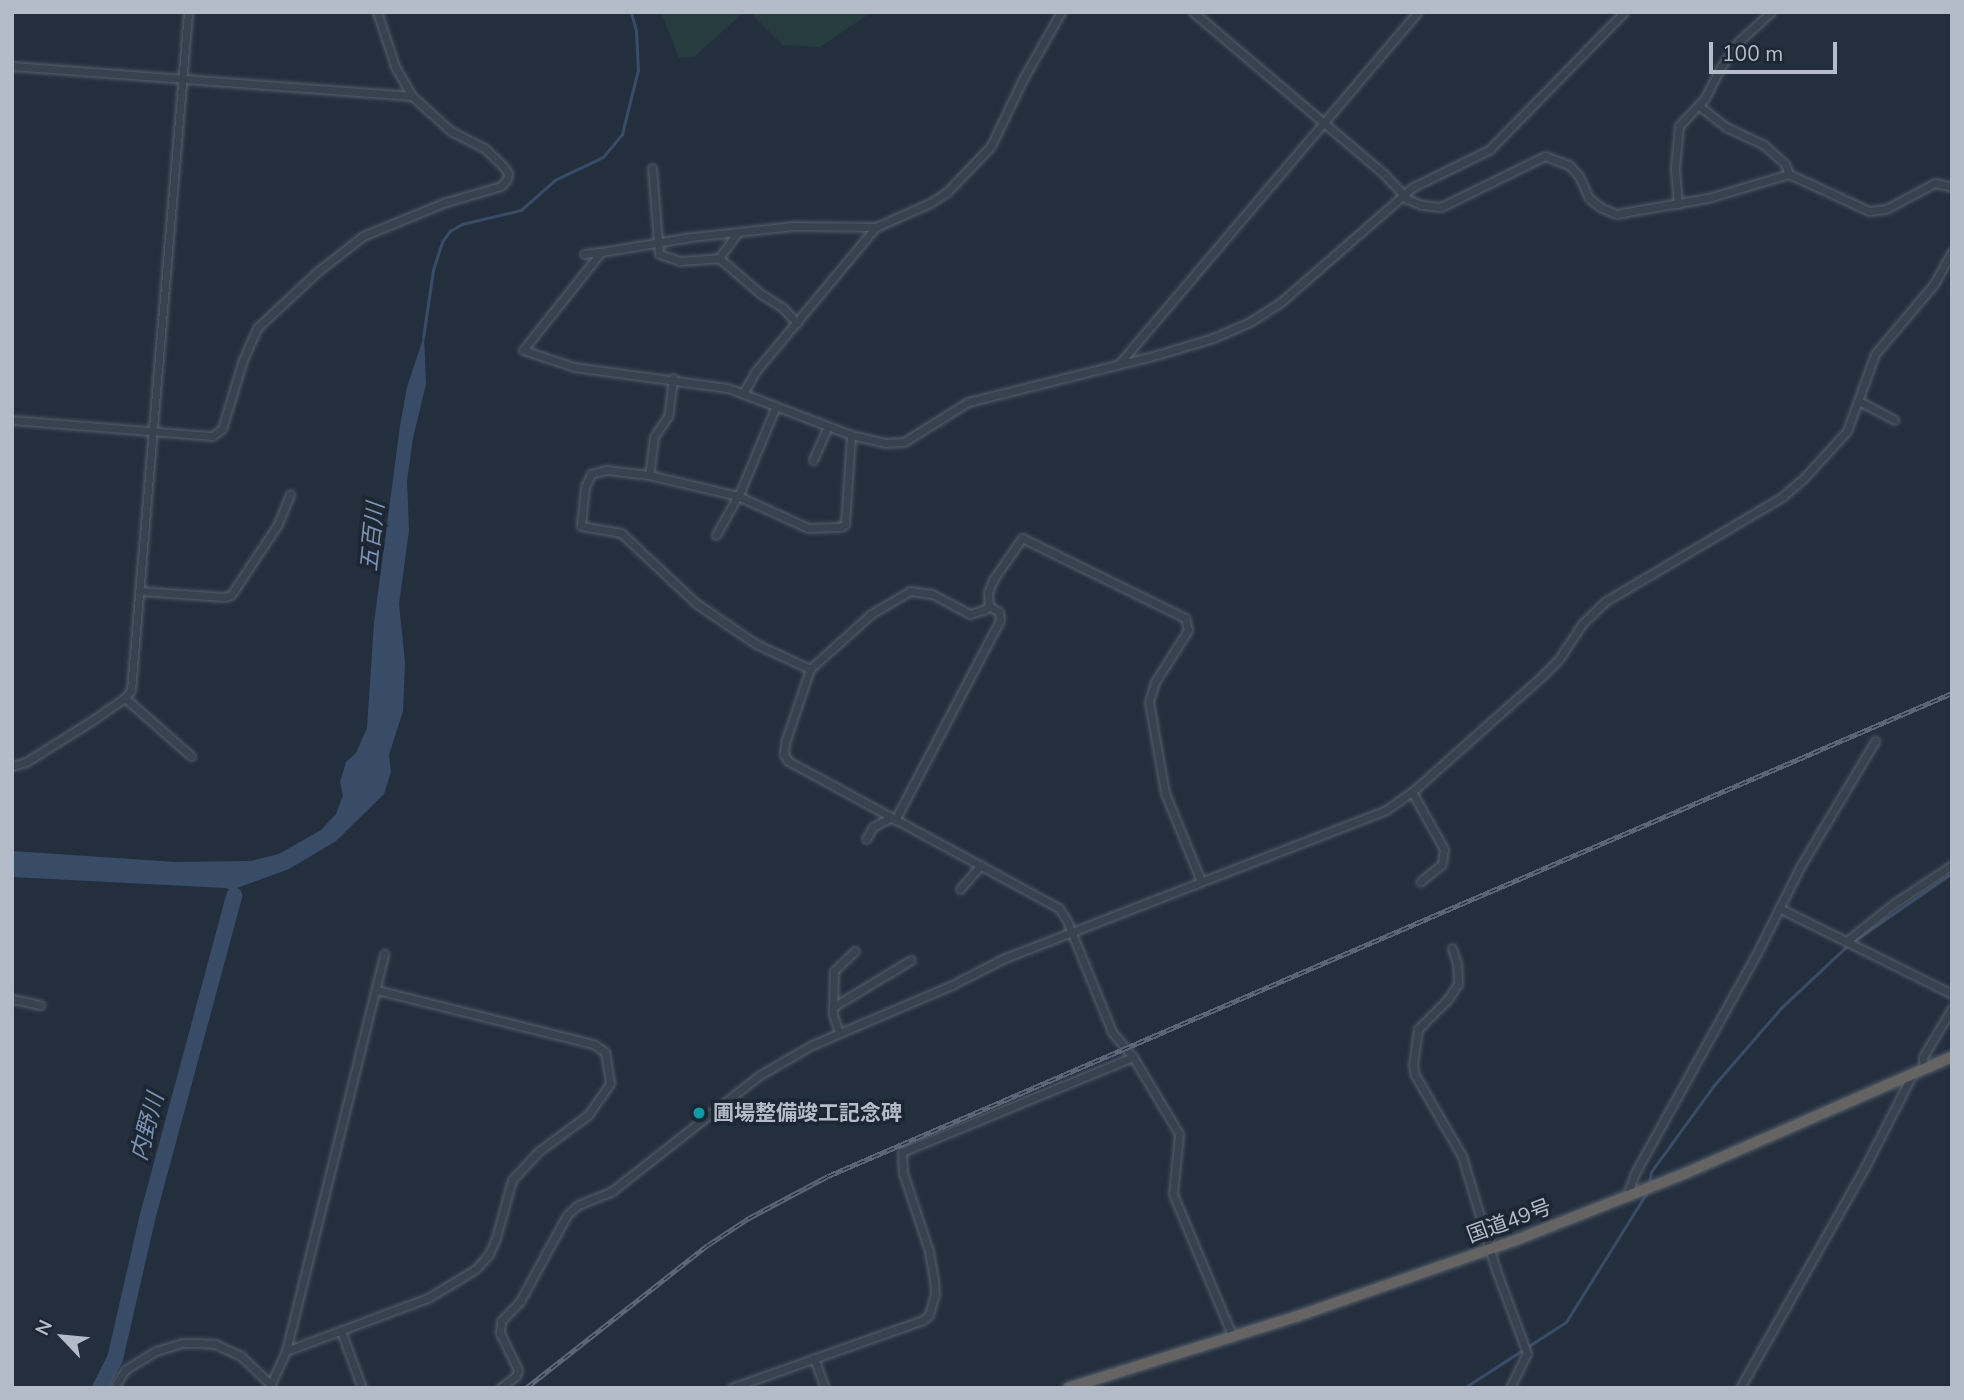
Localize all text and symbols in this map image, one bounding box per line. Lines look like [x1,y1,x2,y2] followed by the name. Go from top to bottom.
[1712,28,1840,72] scale bar
[1722,40,1783,68] text: 100 m
[356,501,390,573] water label: 五百川
[126,1090,170,1164] water label: 内野川
[713,1100,902,1126] place label: 圃場整備竣工記念碑
[691,1105,707,1121] marker: 圃場整備竣工記念碑
[1463,1194,1555,1248] street label: 国道49号
[28,1302,98,1372] north arrow
[29,1316,59,1340] text: N

